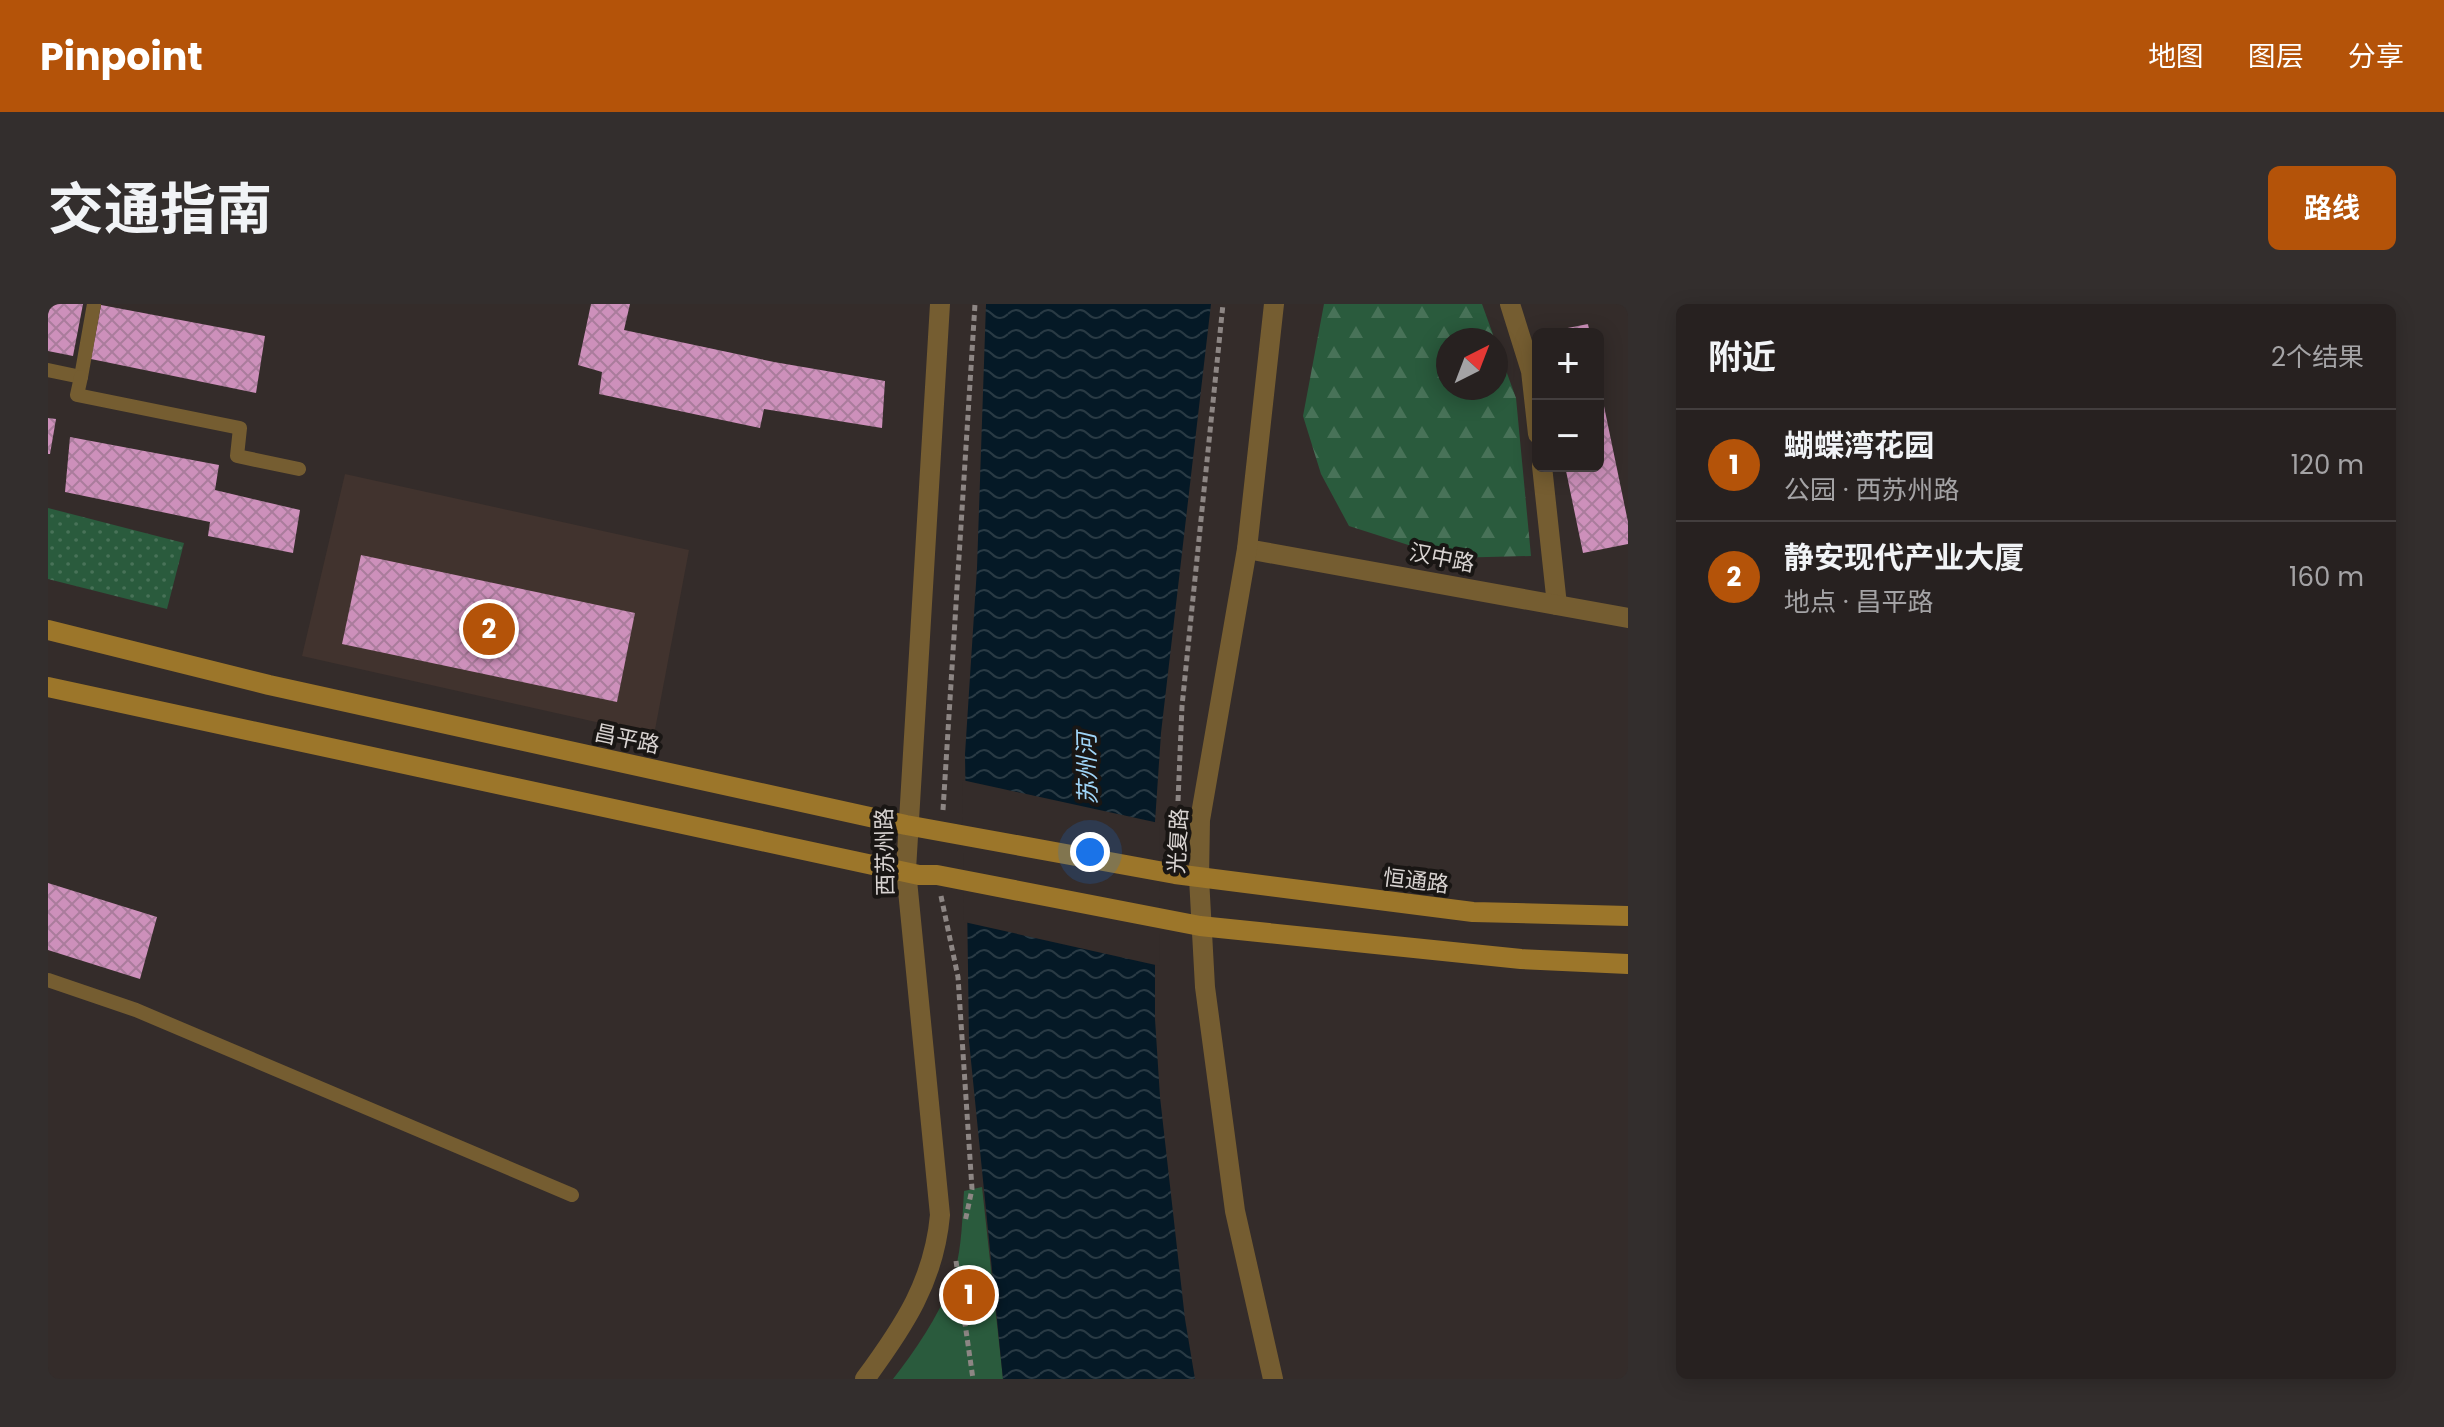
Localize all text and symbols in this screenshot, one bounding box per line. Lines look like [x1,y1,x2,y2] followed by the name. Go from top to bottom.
[40,30,203,83] text: Pinpoint
[2148,37,2204,76] text: 地图
[2248,37,2304,76] text: 图层
[2348,37,2404,76] text: 分享
[2268,166,2396,250] button: 路线
[48,170,272,249] text: 交通指南
[1436,328,1508,400] north arrow
[1532,328,1604,472] map controls
[1532,328,1604,400] button: +
[1708,333,1776,381] text: 附近
[2271,339,2364,375] text: 2个结果
[1532,400,1604,472] button: −
[1784,424,1934,467] text: 蝴蝶湾花园
[1729,447,1739,483] text: 1
[2291,447,2364,483] text: 120 m
[1784,472,1959,508] text: 公园 · 西苏州路
[1407,536,1477,580] street label: 汉中路
[1784,536,2024,579] text: 静安现代产业大厦
[1727,559,1741,595] text: 2
[2289,559,2364,595] text: 160 m
[1784,584,1933,620] text: 地点 · 昌平路
[463,599,515,659] pin: 2
[591,717,663,761] street label: 昌平路
[1070,729,1104,805] water label: 苏州河
[1161,807,1195,875] street label: 光复路
[869,808,901,896] street label: 西苏州路
[1070,832,1110,872] your location
[1381,862,1451,900] street label: 恒通路
[943,1265,995,1325] pin: 1

